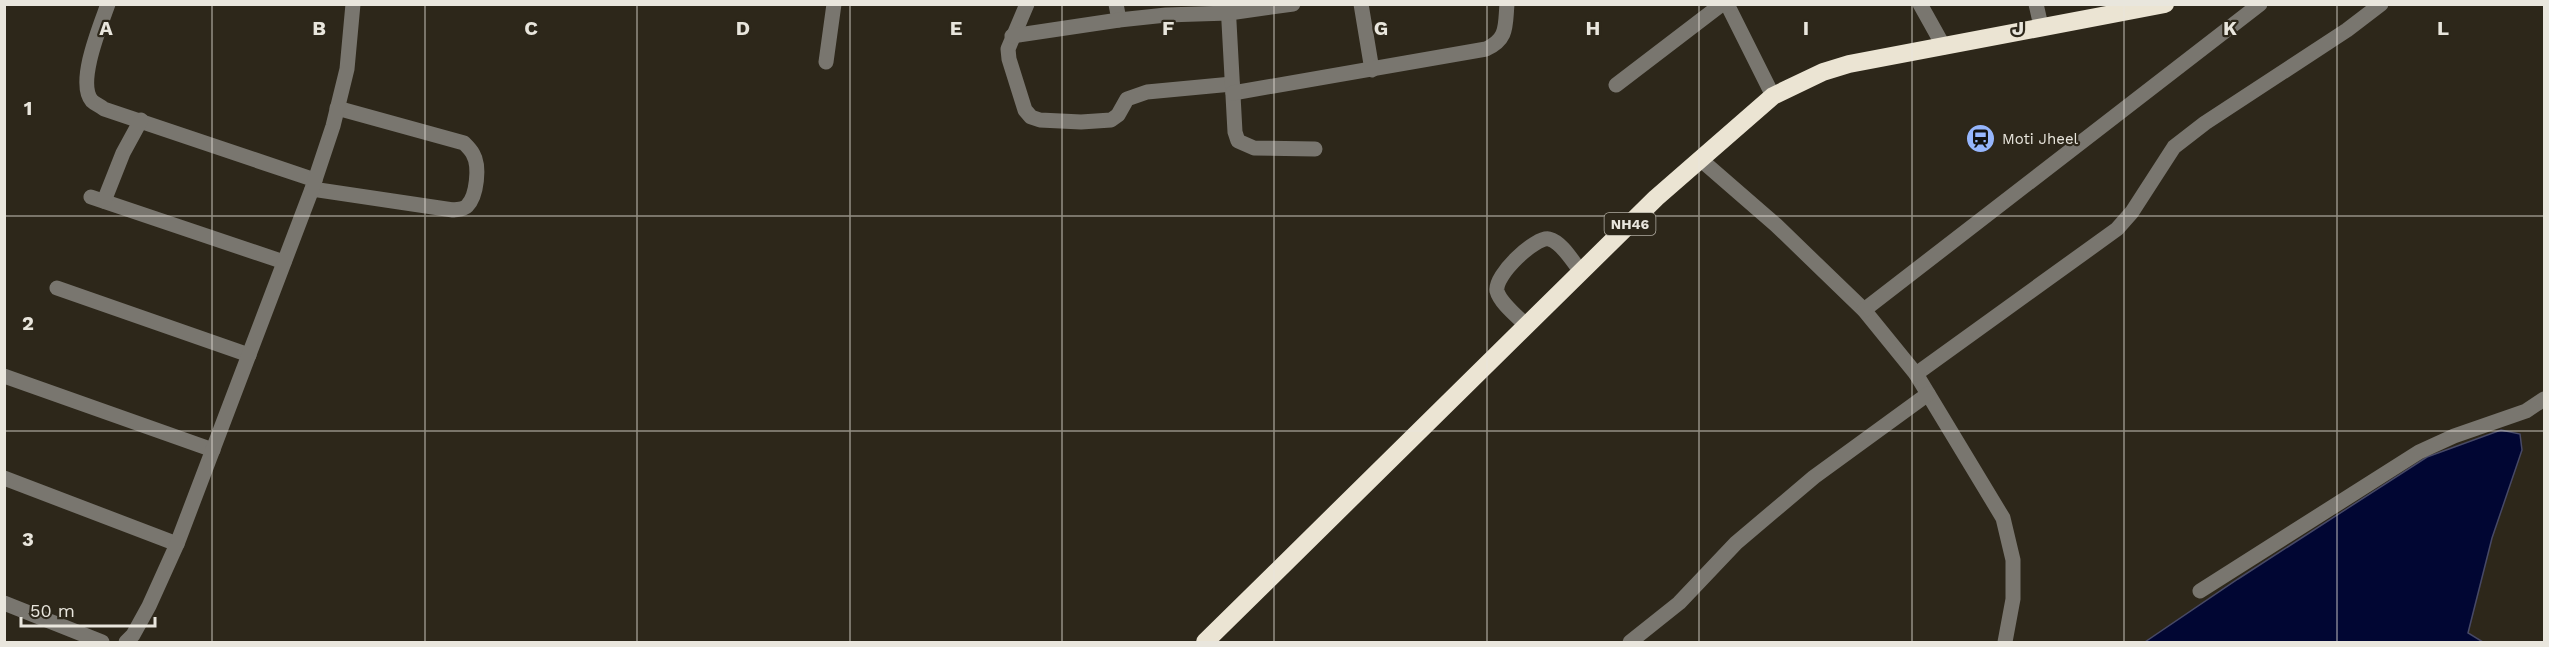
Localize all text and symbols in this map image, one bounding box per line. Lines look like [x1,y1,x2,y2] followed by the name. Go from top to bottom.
[99,16,113,40] text: A
[312,16,326,40] text: B
[524,16,538,40] text: C
[736,16,750,40] text: D
[950,16,962,40] text: E
[1162,16,1174,40] text: F
[1374,16,1388,40] text: G
[1586,16,1600,40] text: H
[1803,16,1809,40] text: I
[2012,16,2024,40] text: J
[2223,16,2237,40] text: K
[2437,16,2449,40] text: L
[24,96,32,120] text: 1
[1965,123,1997,155] station icon: Moti Jheel
[2002,130,2079,148] place label: Moti Jheel
[1604,213,1656,235] road number: NH46
[22,311,34,335] text: 2
[22,527,34,551] text: 3
[21,590,154,628] scale bar
[30,600,75,621] text: 50 m

